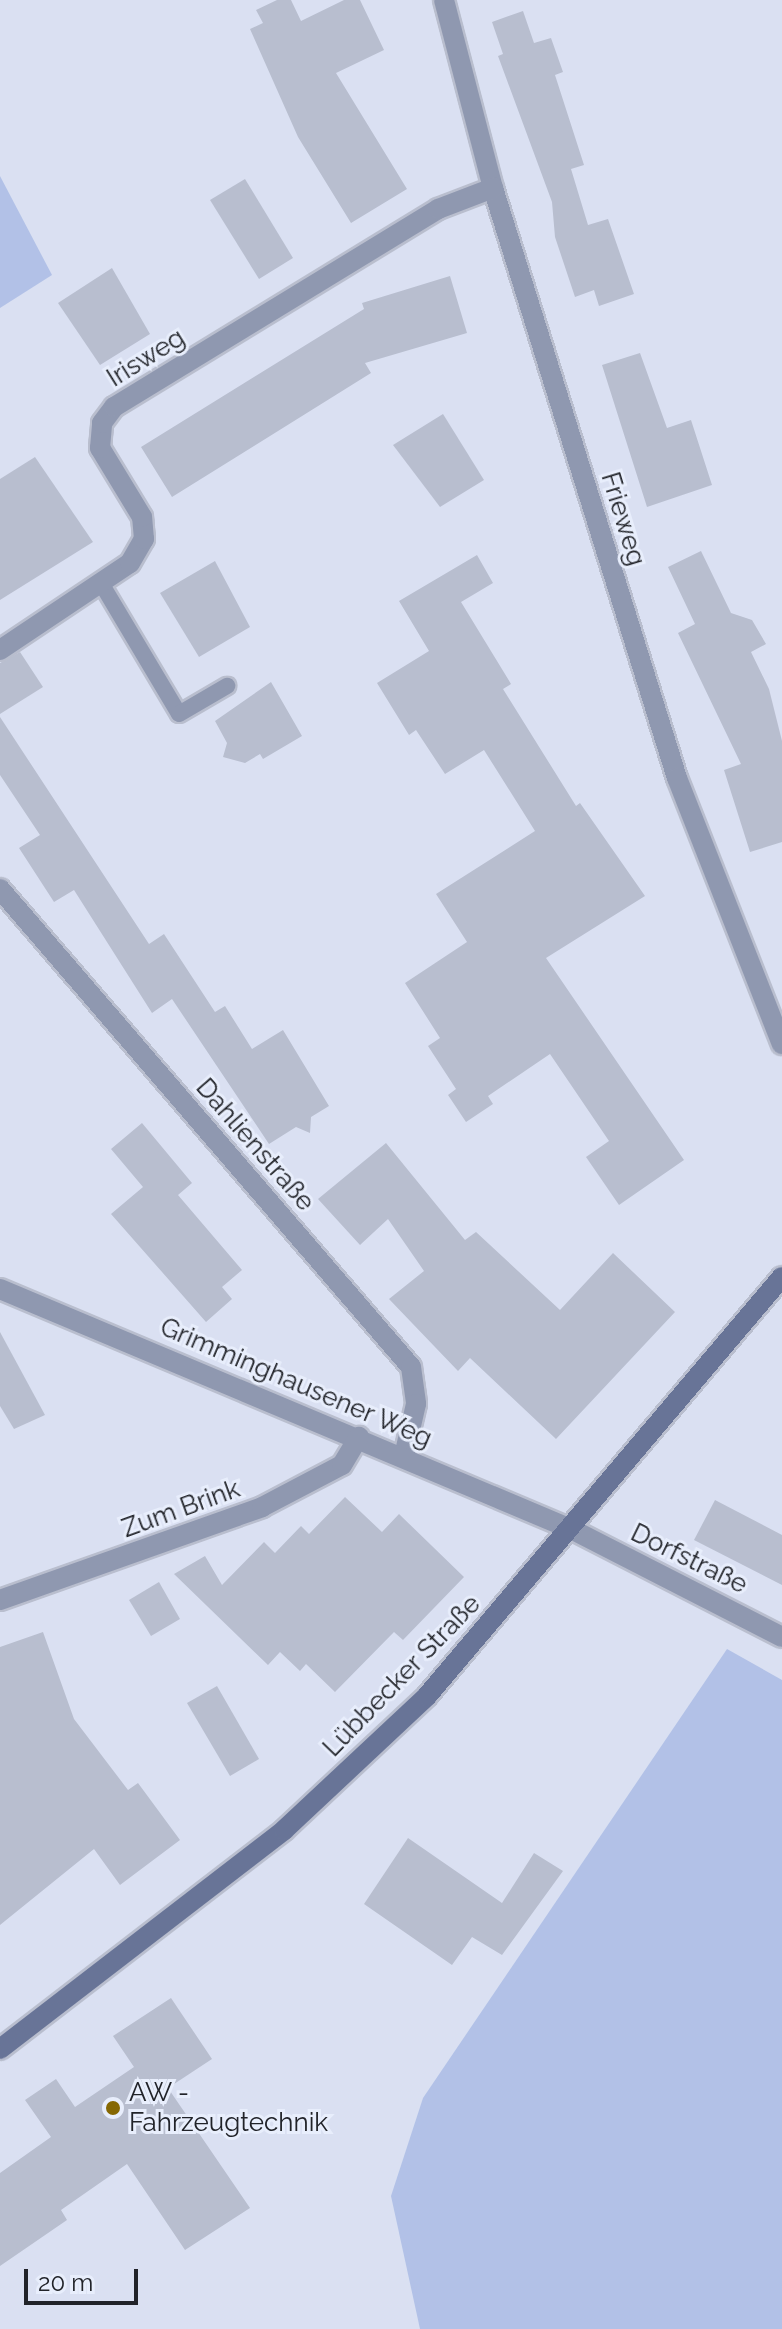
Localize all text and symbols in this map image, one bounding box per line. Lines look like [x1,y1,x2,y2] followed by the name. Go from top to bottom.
[101,322,191,394] street label: Irisweg
[594,469,652,569] street label: Frieweg
[189,1072,321,1218] street label: Dahlienstraße
[155,1311,437,1455] street label: Grimminghausener Weg
[118,1473,244,1545] street label: Zum Brink
[626,1517,752,1601] street label: Dorfstraße
[317,1588,487,1764] street label: Lübbecker Straße
[129,2077,328,2138] place label: AW - Fahrzeugtechnik
[104,2099,122,2117] marker: AW - Fahrzeugtechnik
[28,2253,142,2303] scale bar
[38,2268,93,2297] text: 20 m

